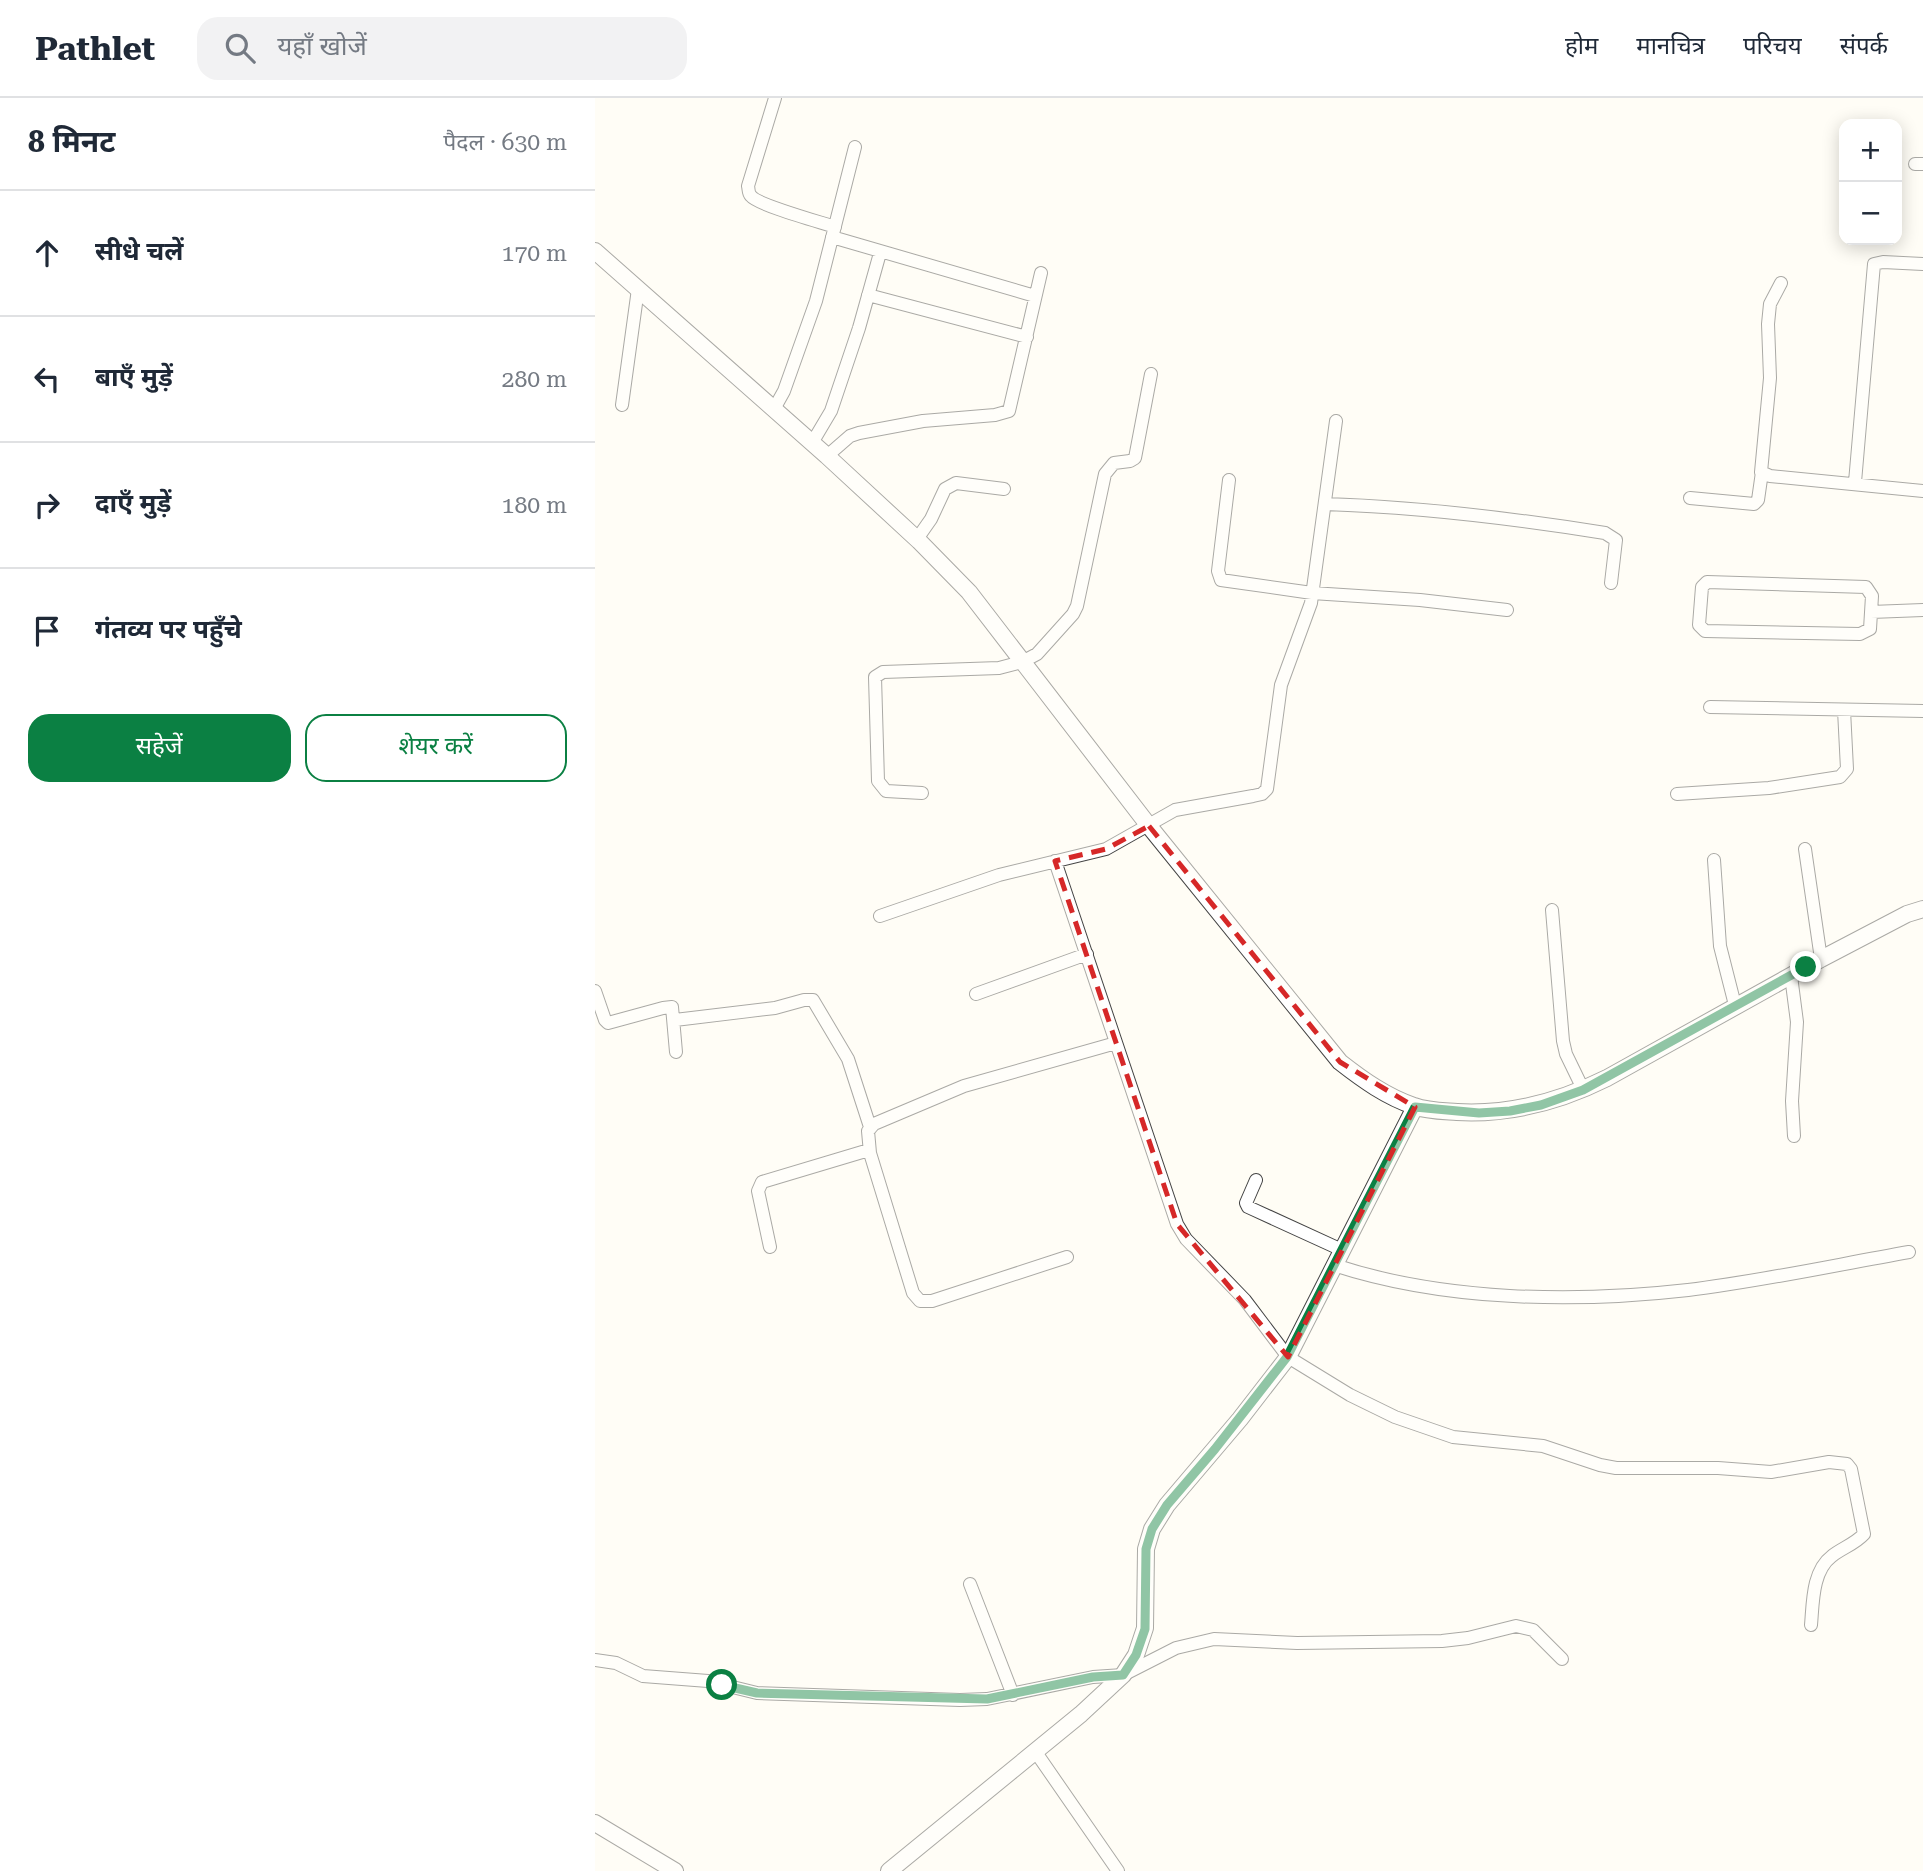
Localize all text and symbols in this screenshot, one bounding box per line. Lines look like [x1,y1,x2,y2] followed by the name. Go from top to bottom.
[197,17,687,80] search box
[35,29,155,68] text: Pathlet
[221,29,259,67] icon: search
[277,31,367,61] text: यहाँ खोजें
[1565,32,1598,60] text: होम
[1636,32,1705,60] text: मानचित्र
[1743,32,1802,60] text: परिचय
[1840,32,1888,60] text: संपर्क
[1839,119,1902,245] map controls
[1839,119,1902,182] button: +
[28,124,115,159] text: 8 मिनट
[443,129,567,156] text: पैदल · 630 m
[1839,182,1902,245] button: −
[28,234,66,272] icon: ahead
[95,236,184,266] text: सीधे चलें
[502,240,567,267] text: 170 m
[28,360,66,398] icon: left
[95,362,173,392] text: बाएँ मुड़ें
[502,366,567,393] text: 280 m
[28,486,66,524] icon: right
[95,488,171,518] text: दाएँ मुड़ें
[502,492,567,519] text: 180 m
[28,612,66,650] icon: arrive
[95,614,242,644] text: गंतव्य पर पहुँचे
[28,714,291,782] button: सहेजें
[305,714,567,782] button: शेयर करें
[1790,951,1821,982] route end
[706,1669,737,1700] route start

